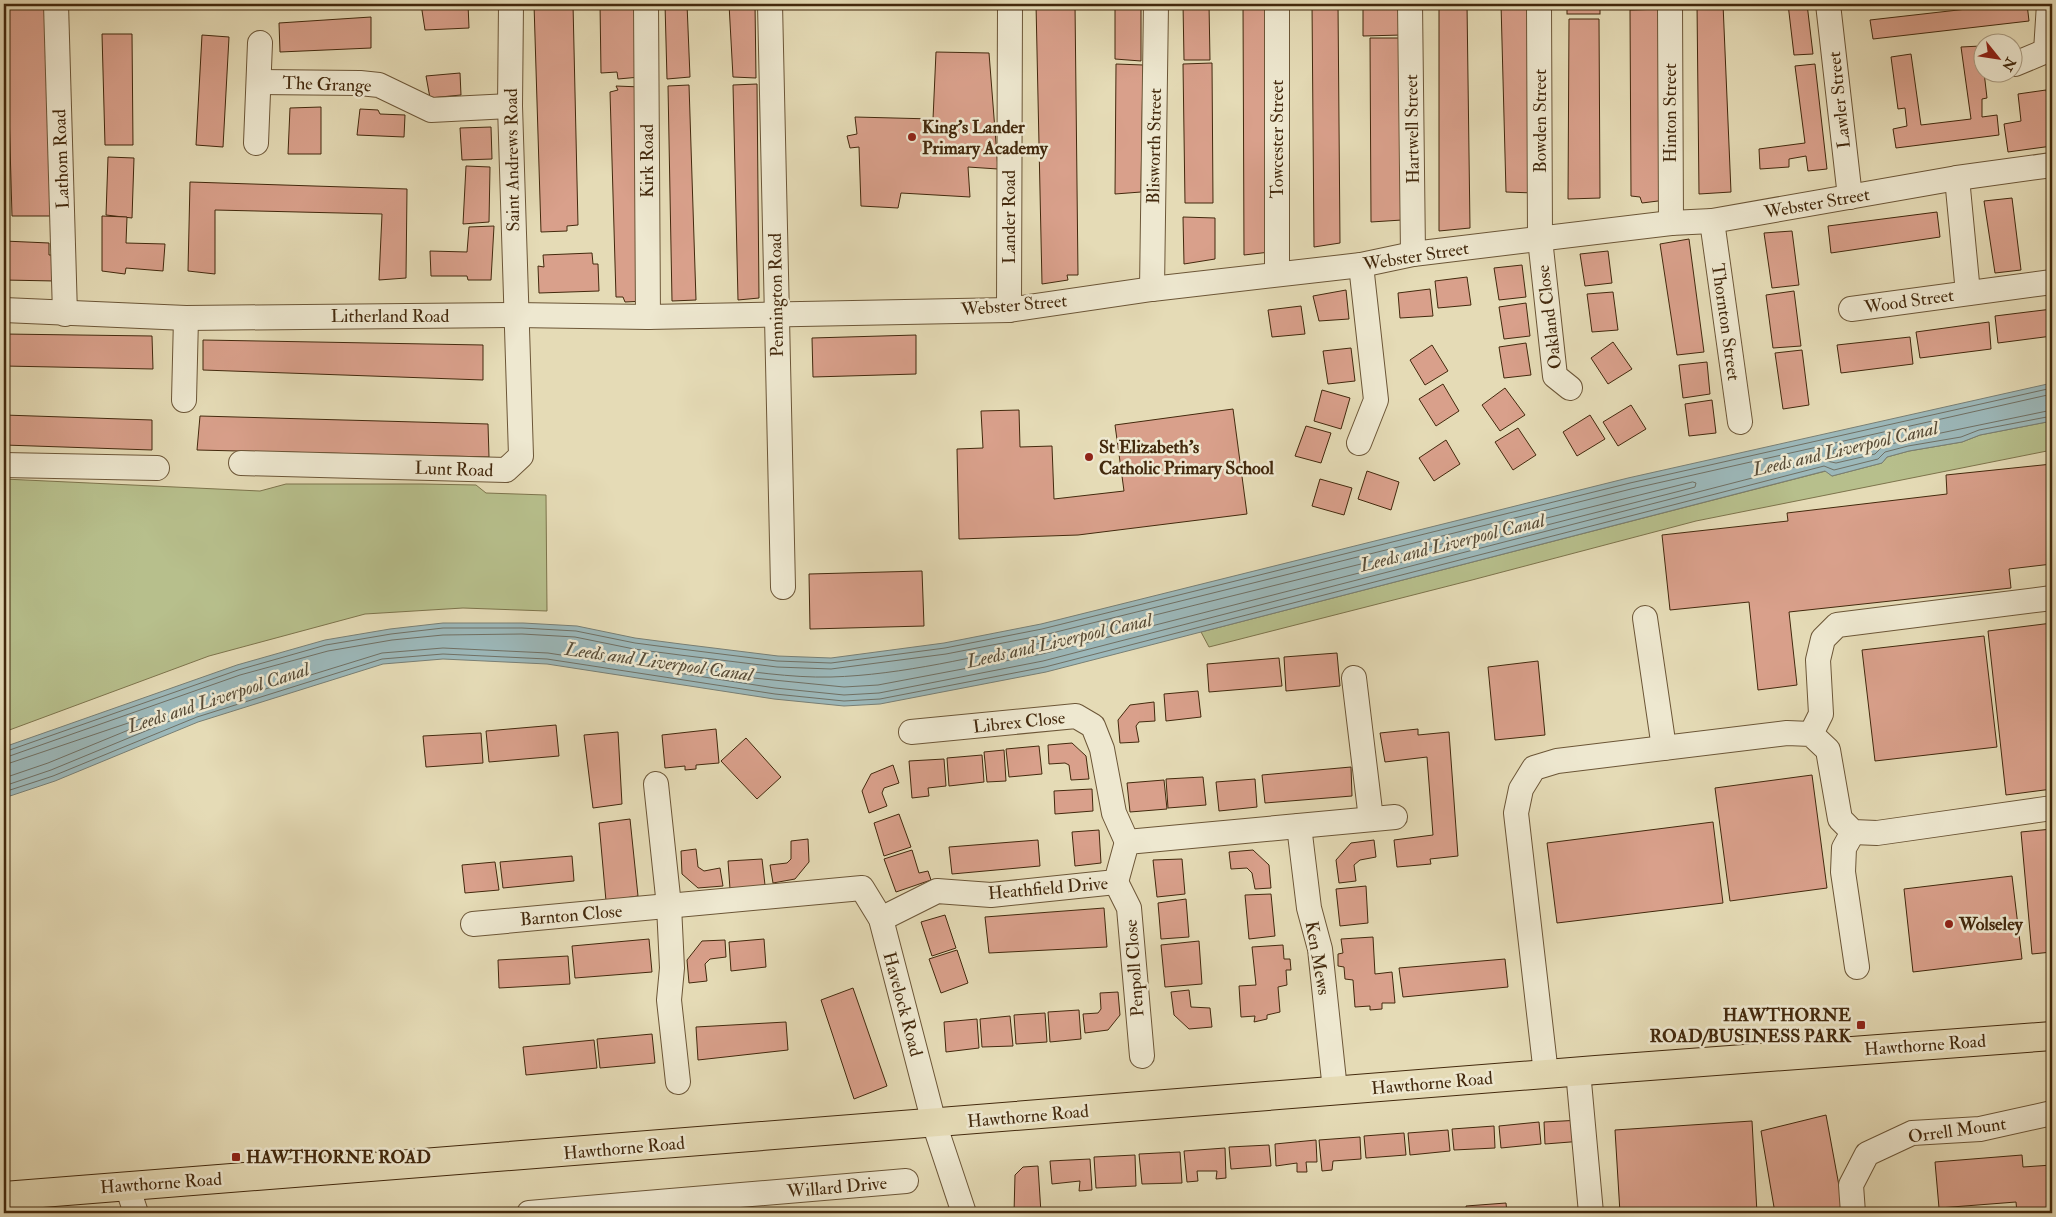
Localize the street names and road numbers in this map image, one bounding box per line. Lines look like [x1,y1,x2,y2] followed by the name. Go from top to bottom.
[1823,50,1856,149] street label: Lawler Street
[1659,63,1682,163] street label: Hinton Street
[1529,69,1552,173] street label: Bowden Street
[282,71,372,98] street label: The Grange
[1400,74,1425,184] street label: Hartwell Street
[1266,79,1289,198] street label: Towcester Street
[500,88,525,232] street label: Saint Andrews Road
[1142,88,1167,204] street label: Blisworth Street
[48,109,75,209] street label: Lathom Road
[636,124,659,198] street label: Kirk Road
[998,170,1021,264] street label: Lander Road
[1762,183,1872,224] street label: Webster Street
[764,233,789,357] street label: Pennington Road
[1361,237,1471,276] street label: Webster Street
[1706,262,1745,382] street label: Thornton Street
[1532,263,1567,370] street label: Oakland Close
[1862,284,1955,319] street label: Wood Street
[959,289,1068,322] street label: Webster Street
[331,305,449,328] street label: Litherland Road
[414,457,494,482] street label: Lunt Road
[972,706,1067,739] street label: Librex Close
[987,872,1110,905] street label: Heathfield Drive
[519,900,624,931] street label: Barnton Close
[1120,918,1149,1017] street label: Penpoll Close
[1300,919,1335,997] street label: Ken Mews
[877,949,928,1059] street label: Havelock Road
[1863,1030,1987,1061] street label: Hawthorne Road
[1370,1067,1494,1100] street label: Hawthorne Road
[966,1100,1090,1133] street label: Hawthorne Road
[1907,1112,2008,1149] street label: Orrell Mount
[562,1132,686,1165] street label: Hawthorne Road
[99,1168,223,1199] street label: Hawthorne Road
[785,1172,888,1203] street label: Willard Drive

